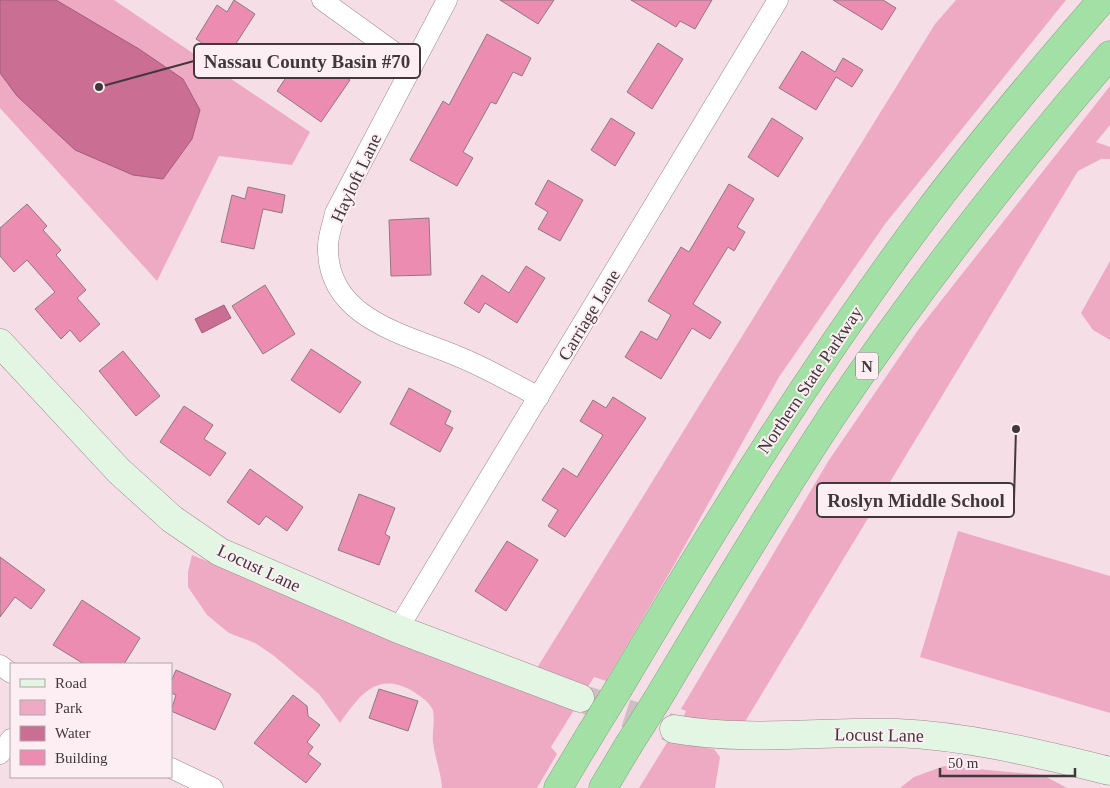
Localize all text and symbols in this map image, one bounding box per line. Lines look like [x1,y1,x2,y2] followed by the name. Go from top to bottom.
[194,44,420,78] callout: Nassau County Basin #70
[204,51,410,72] text: Nassau County Basin #70
[327,131,385,225] street label: Hayloft Lane
[554,266,624,364] street label: Carriage Lane
[753,303,867,457] street label: Northern State Parkway
[856,352,878,380] road number: N
[817,483,1014,517] callout: Roslyn Middle School
[827,490,1005,511] text: Roslyn Middle School
[214,540,304,596] street label: Locust Lane
[10,663,172,778] legend
[55,675,87,691] text: Road
[55,700,83,716] text: Park
[834,724,924,746] street label: Locust Lane
[55,725,90,741] text: Water
[940,746,1075,778] scale bar
[55,750,108,766] text: Building
[948,755,979,771] text: 50 m

